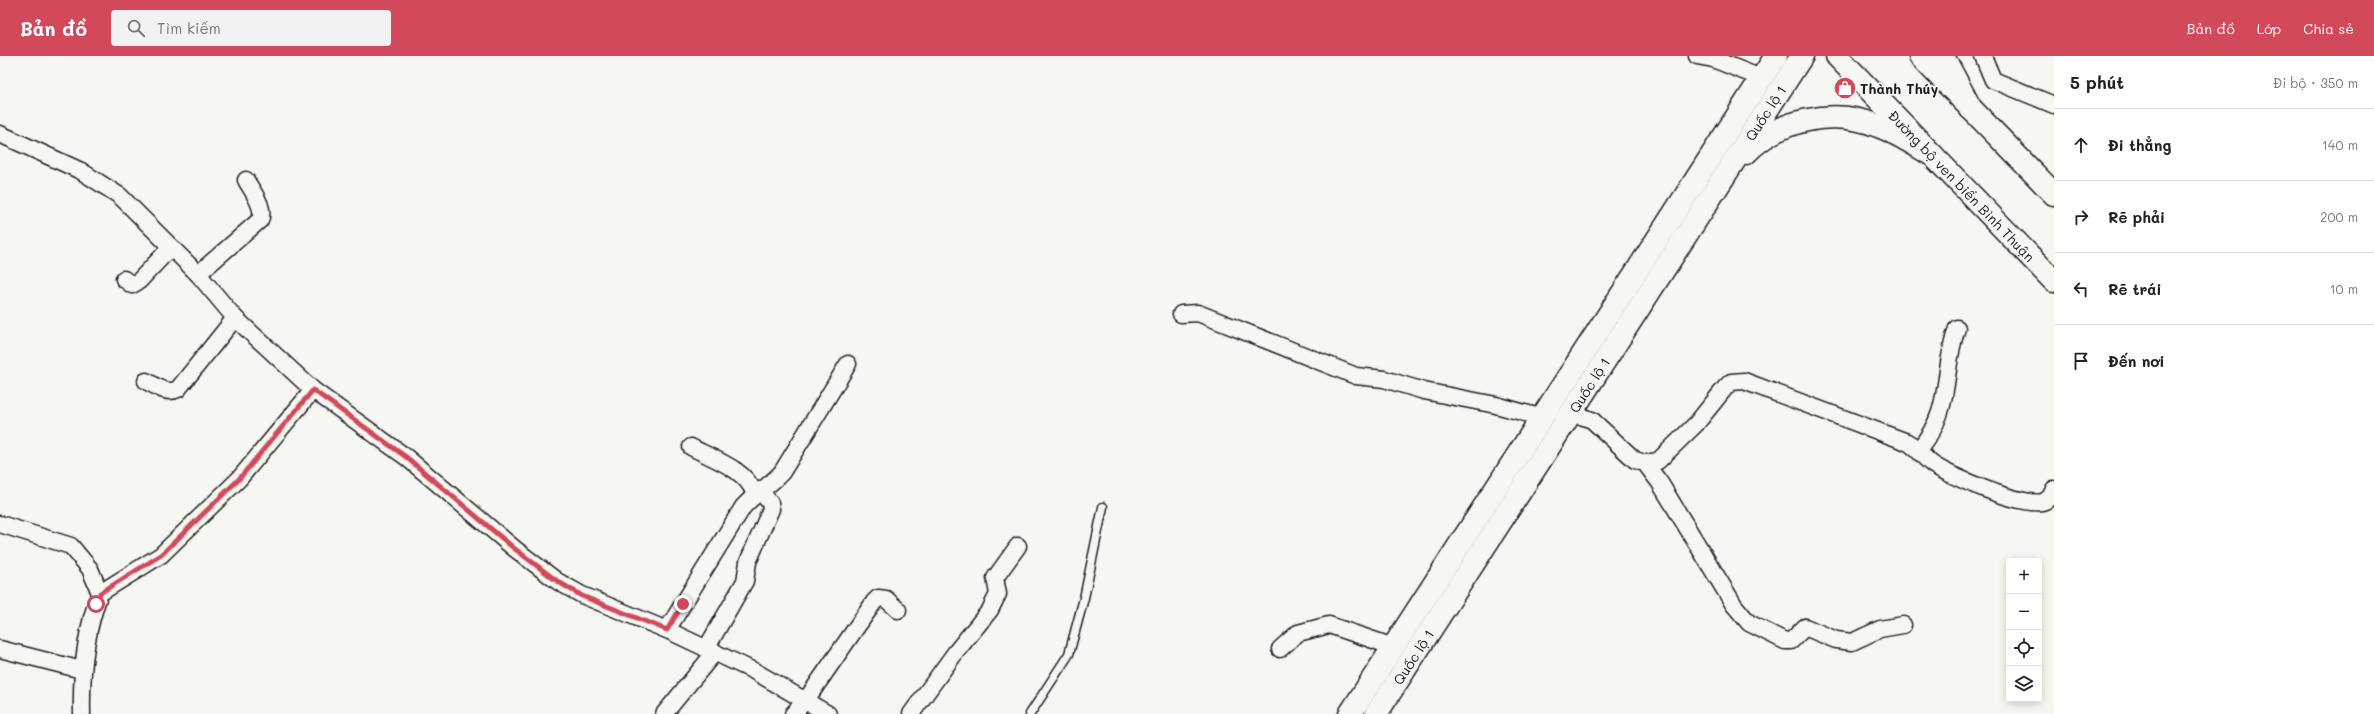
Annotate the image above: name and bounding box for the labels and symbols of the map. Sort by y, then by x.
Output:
shop icon: Thành Thúy [1832,75,1858,101]
place label: Thành Thúy [1860,79,1939,98]
street label: Quốc lộ 1 [1740,82,1790,144]
street label: Đường bộ ven biển Bình Thuận [1884,106,2040,266]
street label: Quốc lộ 1 [1564,354,1614,416]
route start [87,595,105,613]
route end [674,595,692,613]
street label: Quốc lộ 1 [1388,626,1438,688]

